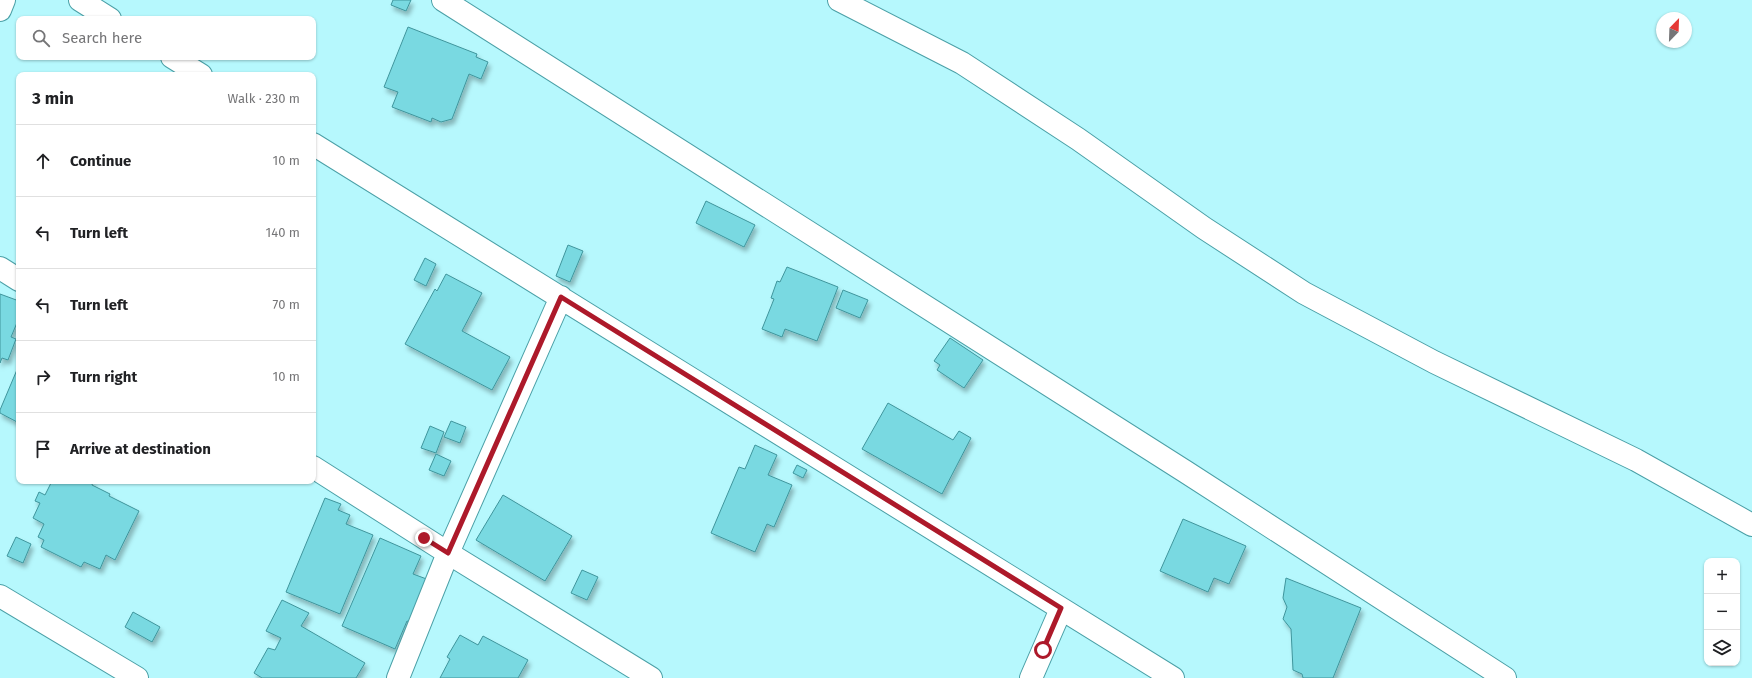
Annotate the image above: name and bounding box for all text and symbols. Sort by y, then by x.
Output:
north arrow [1656,12,1692,48]
search box [16,16,316,60]
icon: search [30,27,52,49]
text: Search here [62,29,142,47]
text: 3 min [32,88,74,109]
text: Walk · 230 m [228,91,300,106]
icon: ahead [32,150,54,172]
text: Continue [70,152,131,170]
text: 10 m [273,153,300,168]
icon: left [32,222,54,244]
text: Turn left [70,224,128,242]
text: 140 m [266,225,300,240]
icon: left [32,294,54,316]
text: Turn left [70,296,128,314]
text: 70 m [273,297,300,312]
icon: right [32,366,54,388]
text: Turn right [70,368,137,386]
text: 10 m [273,369,300,384]
icon: arrive [32,438,54,460]
text: Arrive at destination [70,440,211,458]
route end [415,529,433,547]
map controls [1704,558,1740,666]
button: + [1704,558,1740,594]
button: − [1704,594,1740,630]
button: layers [1704,630,1740,666]
route start [1034,641,1052,659]

